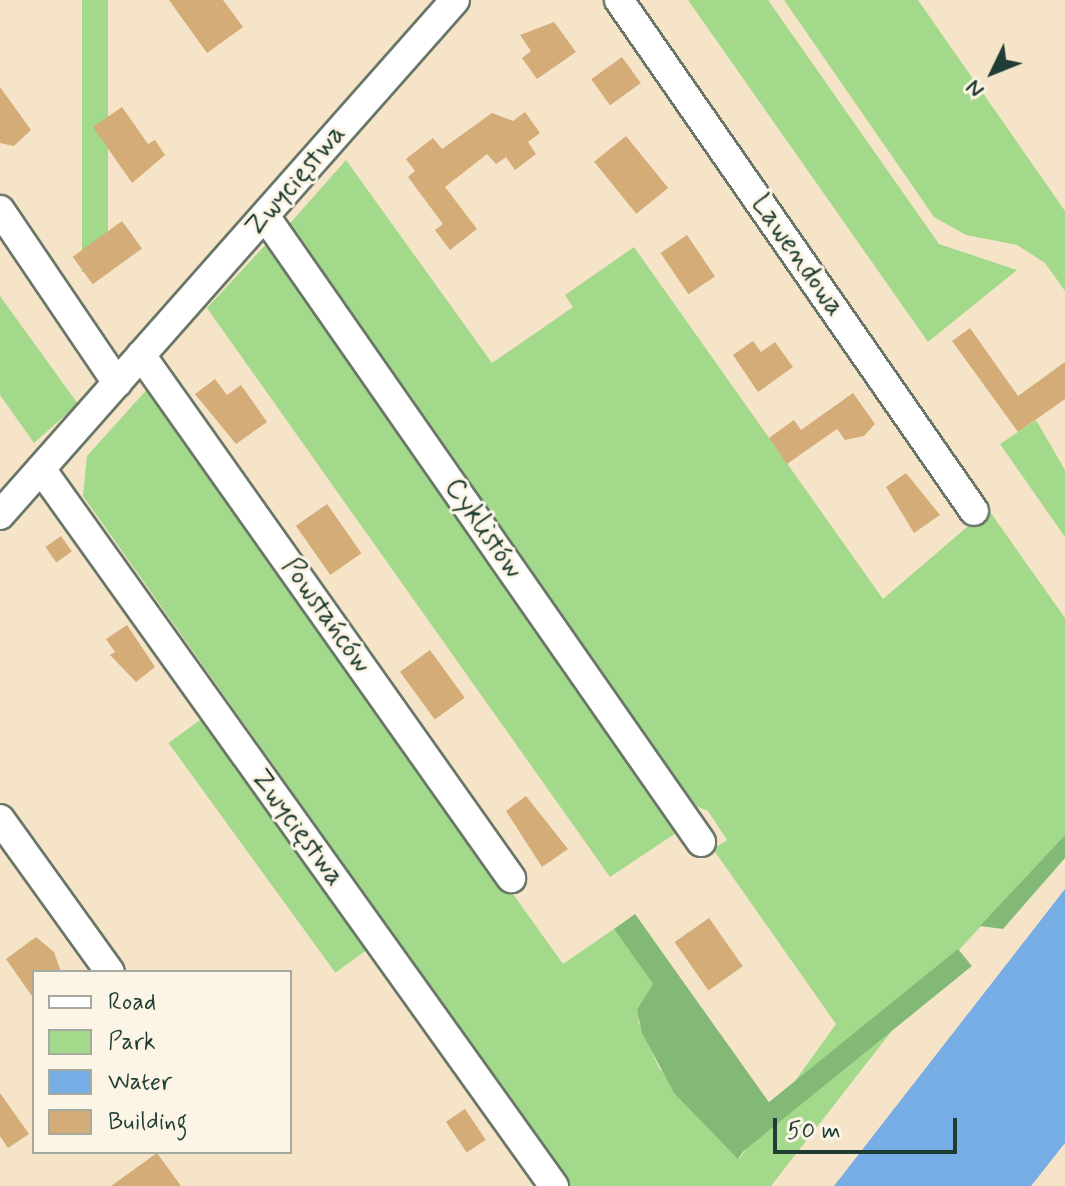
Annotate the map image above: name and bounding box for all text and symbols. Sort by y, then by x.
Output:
north arrow [953,32,1033,112]
text: N [960,73,991,103]
street label: Zwycięstwa [238,118,354,244]
street label: Lawendowa [743,189,851,323]
street label: Cyklistów [436,472,530,586]
street label: Powstańców [274,552,378,680]
street label: Zwycięstwa [243,763,351,893]
legend [32,970,292,1154]
text: Road [108,987,156,1018]
text: Park [108,1027,156,1058]
text: Water [108,1067,172,1098]
scale bar [777,1102,961,1152]
text: Building [108,1107,188,1138]
text: 50 m [787,1116,841,1147]

